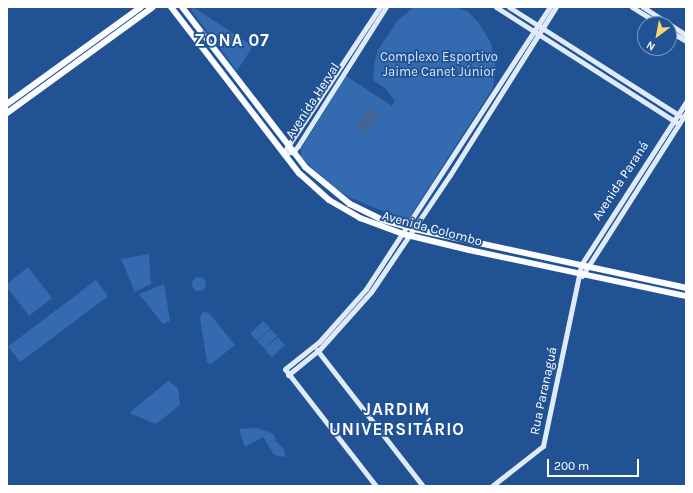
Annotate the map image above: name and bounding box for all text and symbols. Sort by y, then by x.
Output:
north arrow [637,16,677,56]
district label: ZONA 07 [194,31,270,51]
text: N [644,38,658,53]
park label: Complexo Esportivo Jaime Canet Júnior [380,50,498,81]
street label: Avenida Herval [283,60,343,142]
street label: Avenida Paraná [590,138,652,224]
street label: Avenida Colombo [380,208,484,250]
street label: Rua Paranaguá [527,346,561,436]
district label: JARDIM UNIVERSITÁRIO [329,400,465,440]
scale bar [549,451,641,477]
text: 200 m [554,459,589,473]

